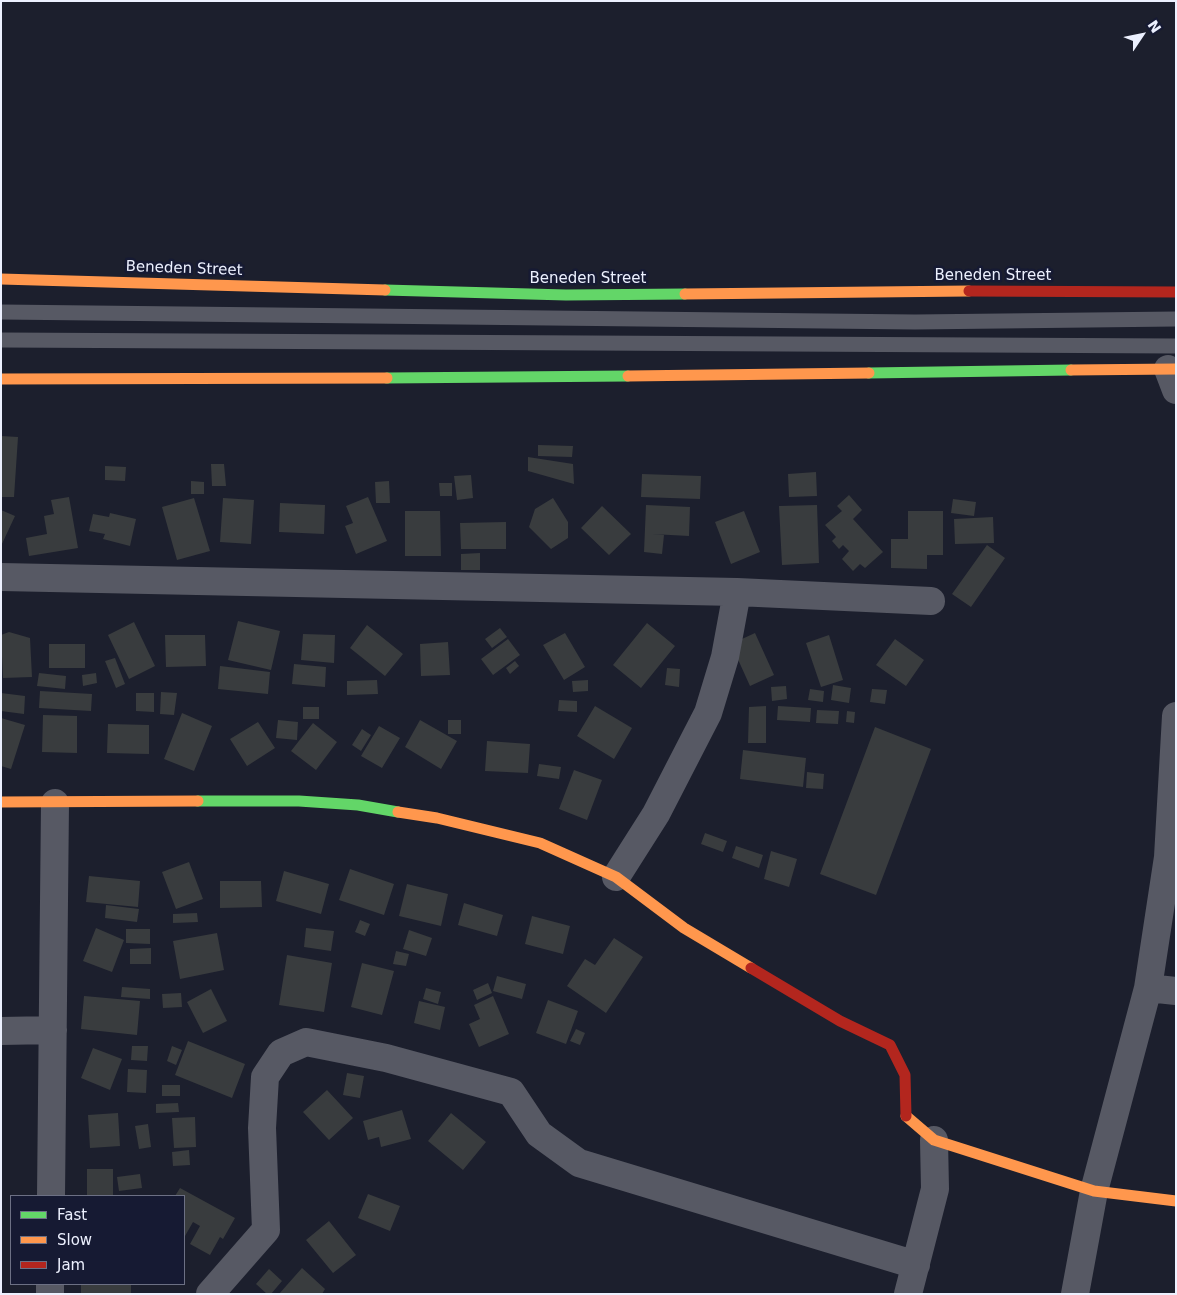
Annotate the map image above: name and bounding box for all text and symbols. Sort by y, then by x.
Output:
north arrow [1117,10,1167,60]
text: N [1145,17,1164,36]
street label: Beneden Street [125,258,243,280]
street label: Beneden Street [935,267,1051,285]
street label: Beneden Street [530,270,646,288]
legend [10,1195,185,1285]
text: Fast [57,1206,87,1224]
text: Slow [57,1231,92,1249]
text: Jam [57,1256,85,1274]

